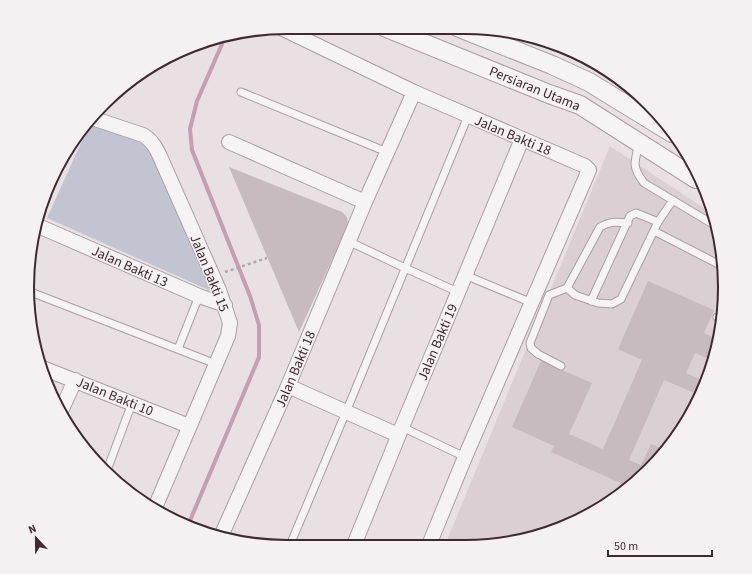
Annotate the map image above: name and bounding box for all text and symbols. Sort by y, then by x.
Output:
street label: Persiaran Utama [486,61,583,116]
street label: Jalan Bakti 18 [471,111,554,161]
street label: Jalan Bakti 15 [185,232,234,315]
street label: Jalan Bakti 13 [88,241,171,293]
street label: Jalan Bakti 19 [413,301,463,384]
street label: Jalan Bakti 18 [271,328,321,411]
street label: Jalan Bakti 10 [73,372,156,422]
north arrow [16,518,56,558]
text: N [26,521,39,538]
scale bar [608,532,712,558]
text: 50 m [614,538,638,555]

